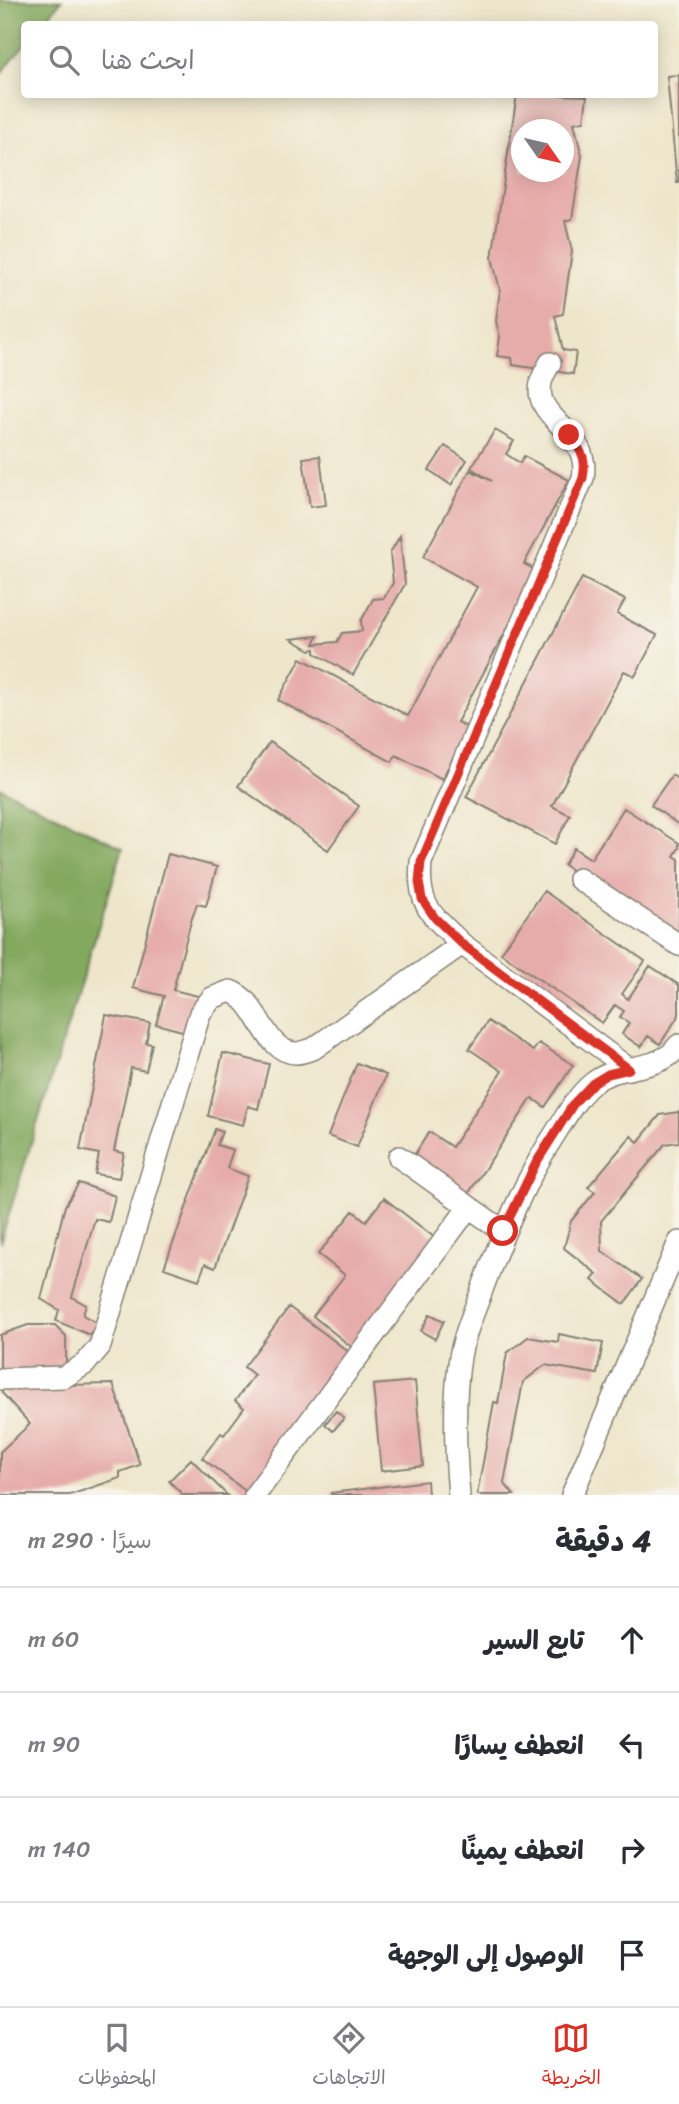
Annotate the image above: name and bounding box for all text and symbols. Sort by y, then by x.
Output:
search box [21,21,658,98]
text: ابحث هنا [101,37,195,83]
icon: search [45,41,83,79]
north arrow [511,119,574,182]
route end [553,419,584,450]
route start [487,1215,518,1246]
text: 4 دقيقة [555,1514,651,1568]
text: سيرًا · 290 m [28,1520,152,1561]
text: تابع السير [485,1617,584,1663]
text: 60 m [28,1619,79,1660]
icon: ahead [613,1621,651,1659]
text: انعطف يسارًا [454,1722,584,1768]
text: 90 m [28,1724,80,1765]
icon: left [613,1726,651,1764]
text: انعطف يمينًا [461,1827,584,1873]
text: 140 m [28,1829,90,1870]
icon: right [613,1831,651,1869]
text: الوصول إلى الوجهة [388,1932,584,1978]
icon: arrive [613,1936,651,1974]
tab: المحفوظات [78,2019,156,2094]
tab: الاتجاهات [312,2019,386,2094]
tab: الخريطة [542,2019,601,2094]

